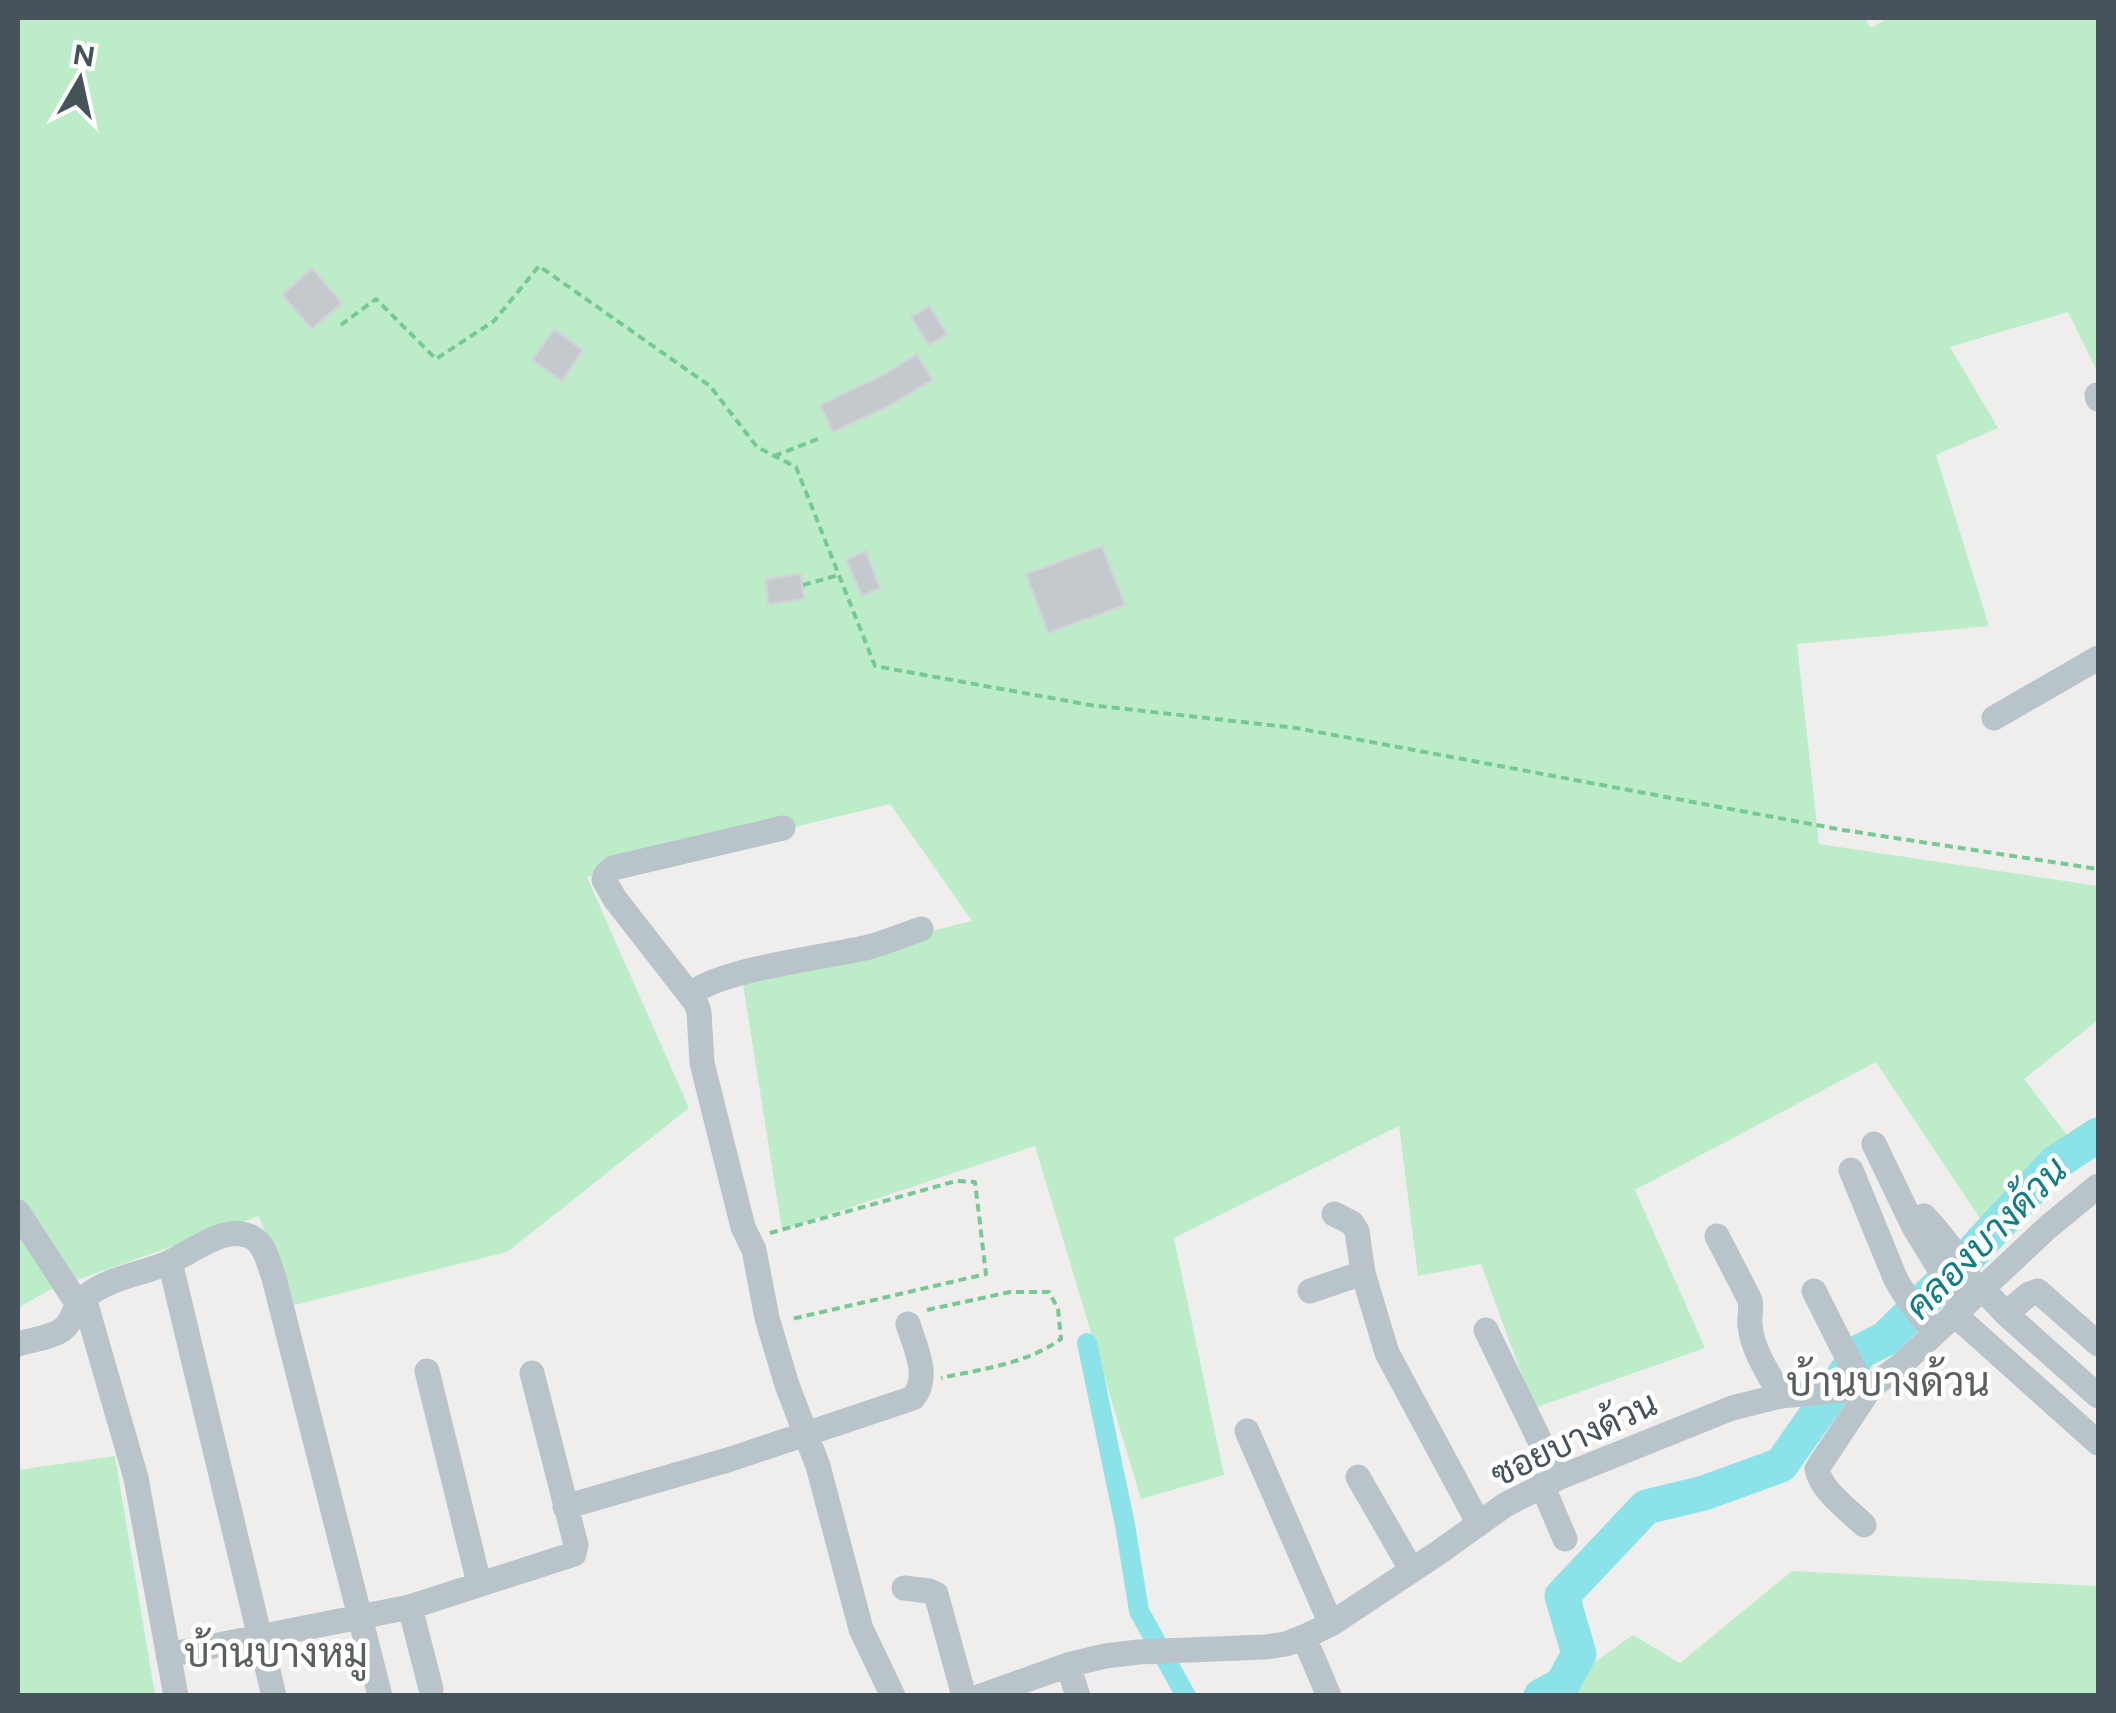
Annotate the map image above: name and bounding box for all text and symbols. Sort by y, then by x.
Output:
north arrow [30,30,130,130]
text: N [71,37,97,74]
water label: คลองบางด้วน [1895,1147,2077,1329]
district label: บ้านบางด้วน [1786,1356,1990,1406]
street label: ซอยบางด้วน [1483,1380,1664,1496]
district label: บ้านบางหมู [184,1627,368,1681]

